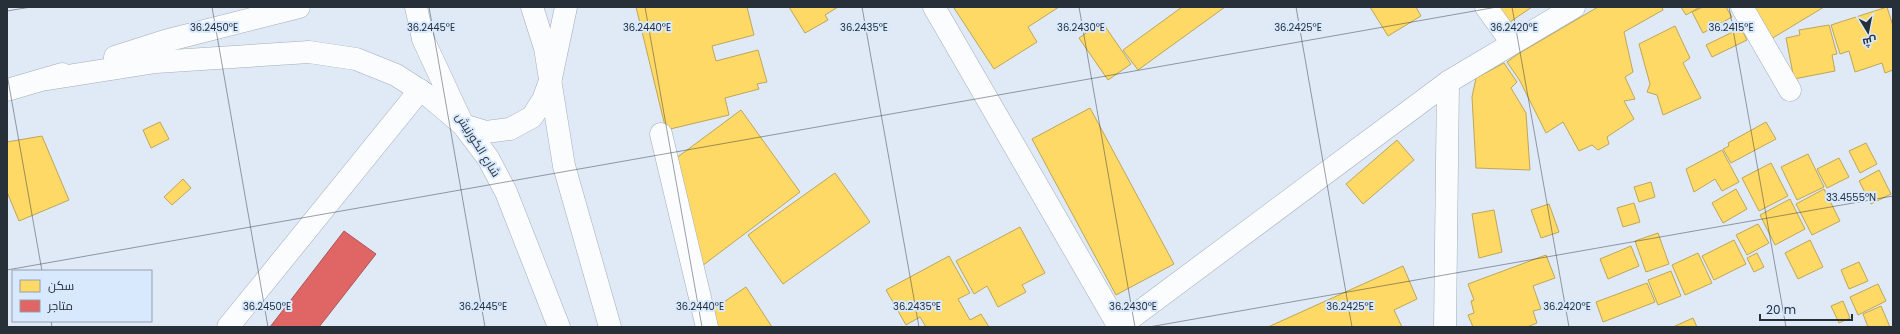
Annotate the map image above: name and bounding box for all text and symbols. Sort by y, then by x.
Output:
north arrow [1848,12,1888,52]
text: 36.2450°E [190,20,238,35]
text: 36.2445°E [407,20,455,35]
text: 36.2440°E [623,20,671,35]
text: 36.2435°E [840,20,888,35]
text: 36.2430°E [1057,20,1105,35]
text: 36.2425°E [1274,20,1322,35]
text: 36.2420°E [1490,20,1538,35]
text: 36.2415°E [1708,20,1754,35]
text: ش [1861,33,1878,51]
street label: شارع الكورنيش [452,109,505,180]
text: 33.4555°N [1826,190,1876,205]
legend [12,270,152,322]
text: سكن [48,277,74,294]
scale bar [1760,296,1852,322]
text: متاجر [47,297,73,314]
text: 36.2450°E [243,299,291,314]
text: 36.2445°E [459,299,507,314]
text: 36.2440°E [676,299,724,314]
text: 36.2435°E [893,299,941,314]
text: 36.2430°E [1109,299,1157,314]
text: 36.2425°E [1326,299,1374,314]
text: 36.2420°E [1543,299,1591,314]
text: 20 m [1766,301,1796,318]

